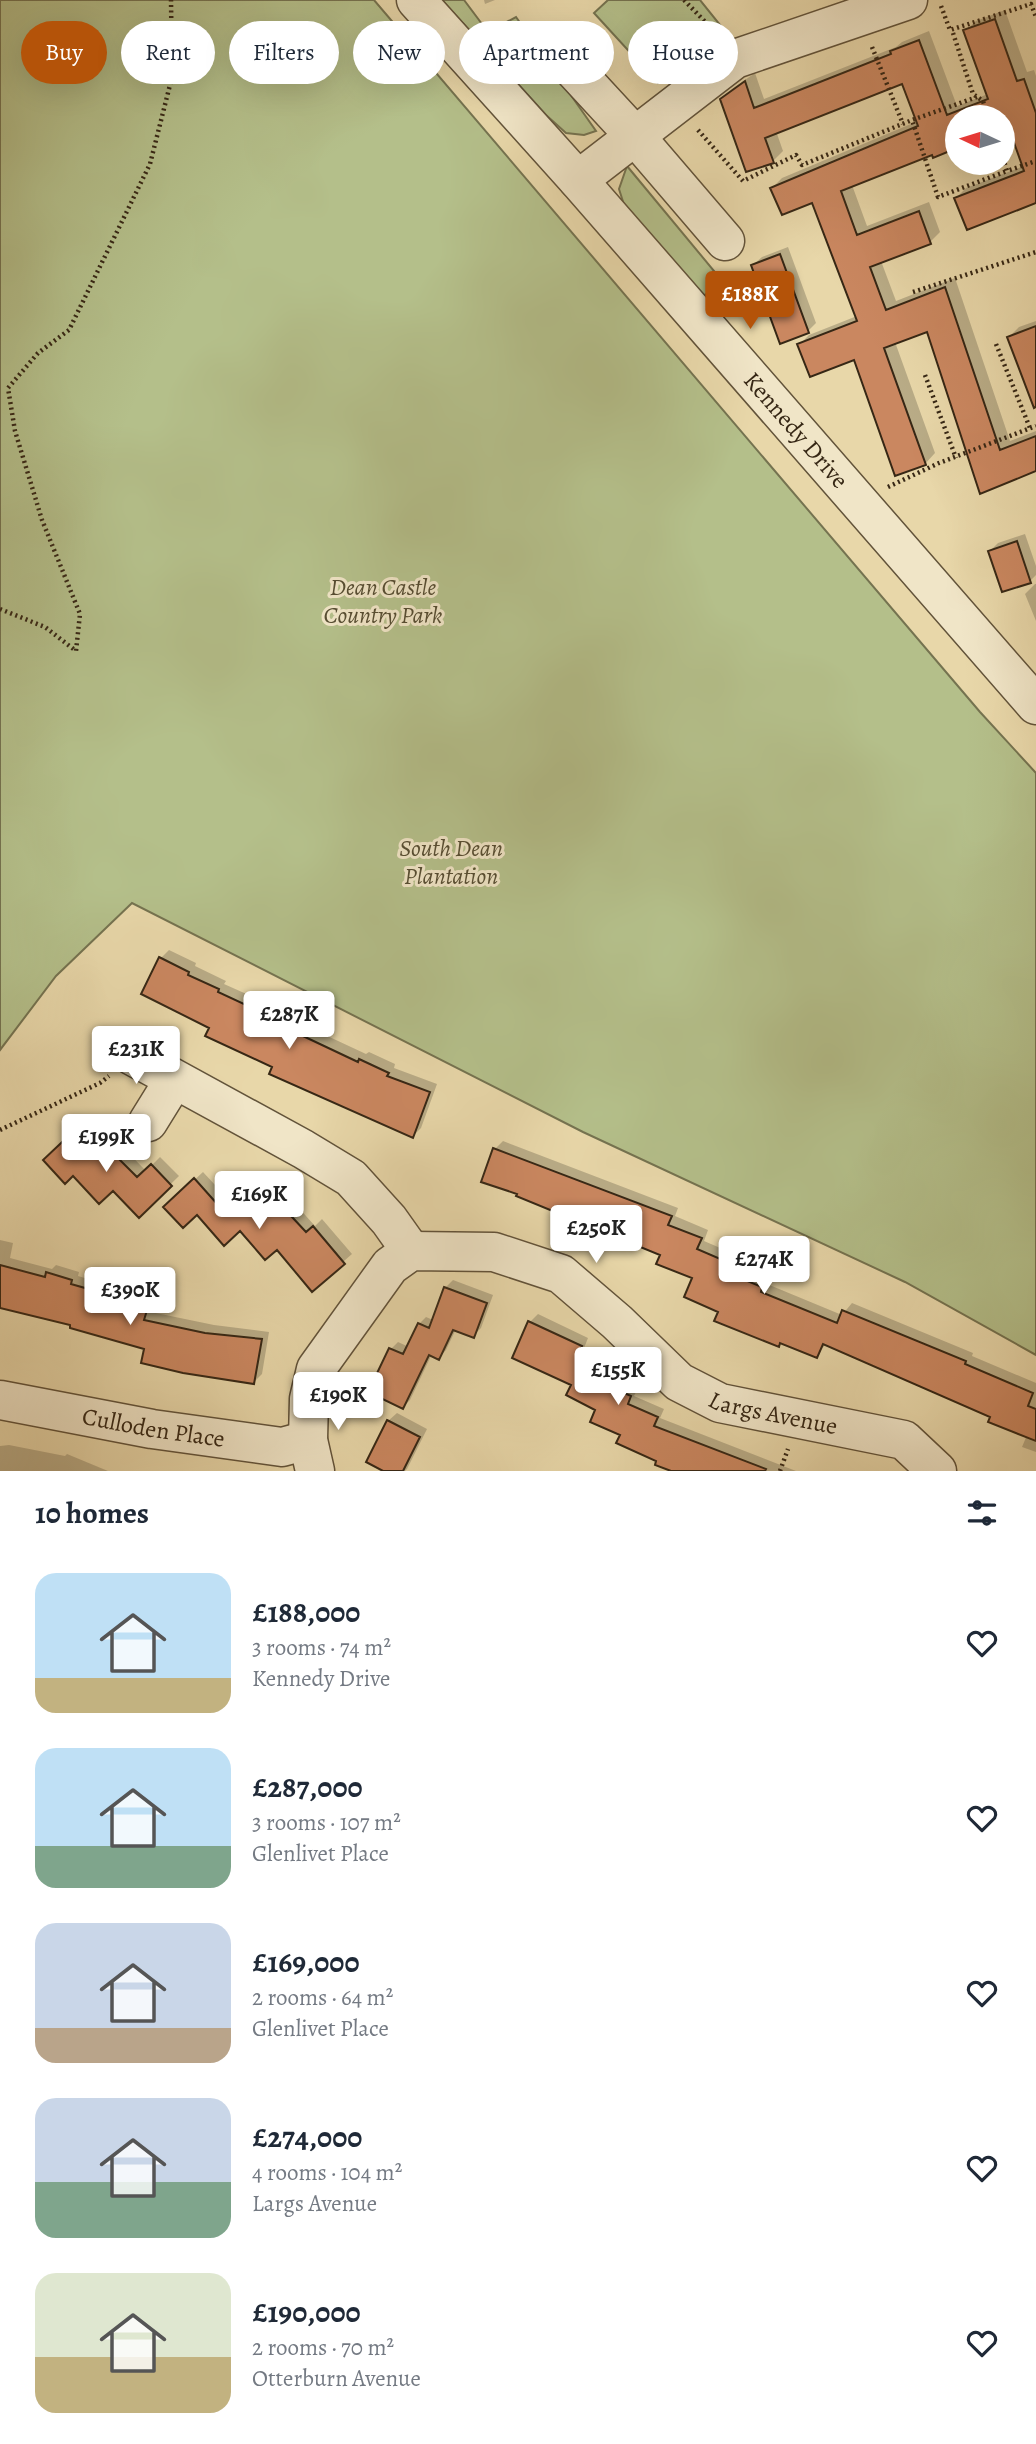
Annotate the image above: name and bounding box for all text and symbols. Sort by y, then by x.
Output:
chip: Buy [21,21,107,84]
chip: Rent [121,21,215,84]
chip: Filters [229,21,339,84]
chip: New [353,21,445,84]
chip: Apartment [459,21,614,84]
chip: House [628,21,738,84]
north arrow [945,105,1015,175]
map controls [945,105,1015,175]
pin: £188K [701,272,799,331]
text: £188K [721,278,779,309]
street label: Kennedy Drive [737,365,856,495]
park label: Dean Castle Country Park [323,571,443,631]
park label: South Dean Plantation [399,832,503,892]
pin: £287K [240,992,338,1051]
text: £287K [259,998,319,1029]
pin: £231K [87,1026,185,1086]
text: £231K [108,1033,164,1064]
pin: £199K [57,1114,155,1174]
text: £199K [78,1121,134,1152]
pin: £169K [210,1172,308,1231]
text: £169K [231,1178,287,1209]
pin: £250K [547,1206,645,1265]
text: £250K [566,1212,626,1243]
pin: £274K [715,1236,813,1296]
text: £274K [735,1243,793,1274]
pin: £390K [81,1268,179,1327]
text: £390K [100,1274,160,1305]
pin: £155K [569,1348,667,1407]
text: £155K [591,1354,645,1385]
pin: £190K [289,1372,387,1432]
text: £190K [309,1379,367,1410]
street label: Largs Avenue [703,1384,840,1442]
street label: Culloden Place [79,1400,227,1455]
text: 10 homes [35,1493,149,1533]
icon: filters [963,1494,1001,1532]
text: £188,000 [252,1592,360,1632]
icon: home [91,1601,175,1685]
icon: heart [963,1624,1001,1662]
text: 3 rooms · 74 m² [252,1632,391,1663]
text: Kennedy Drive [252,1663,390,1694]
text: £287,000 [252,1767,363,1807]
icon: home [91,1776,175,1860]
icon: heart [963,1799,1001,1837]
text: 3 rooms · 107 m² [252,1807,401,1838]
text: Glenlivet Place [252,1838,389,1869]
text: £169,000 [252,1942,360,1982]
icon: home [91,1951,175,2035]
icon: heart [963,1974,1001,2012]
text: 2 rooms · 64 m² [252,1982,393,2013]
text: Glenlivet Place [252,2013,389,2044]
text: £274,000 [252,2117,362,2157]
icon: home [91,2126,175,2210]
icon: heart [963,2149,1001,2187]
text: 4 rooms · 104 m² [252,2157,402,2188]
text: Largs Avenue [252,2188,377,2219]
text: £190,000 [252,2292,361,2332]
icon: home [91,2301,175,2385]
icon: heart [963,2324,1001,2362]
text: 2 rooms · 70 m² [252,2332,394,2363]
text: Otterburn Avenue [252,2363,421,2394]

